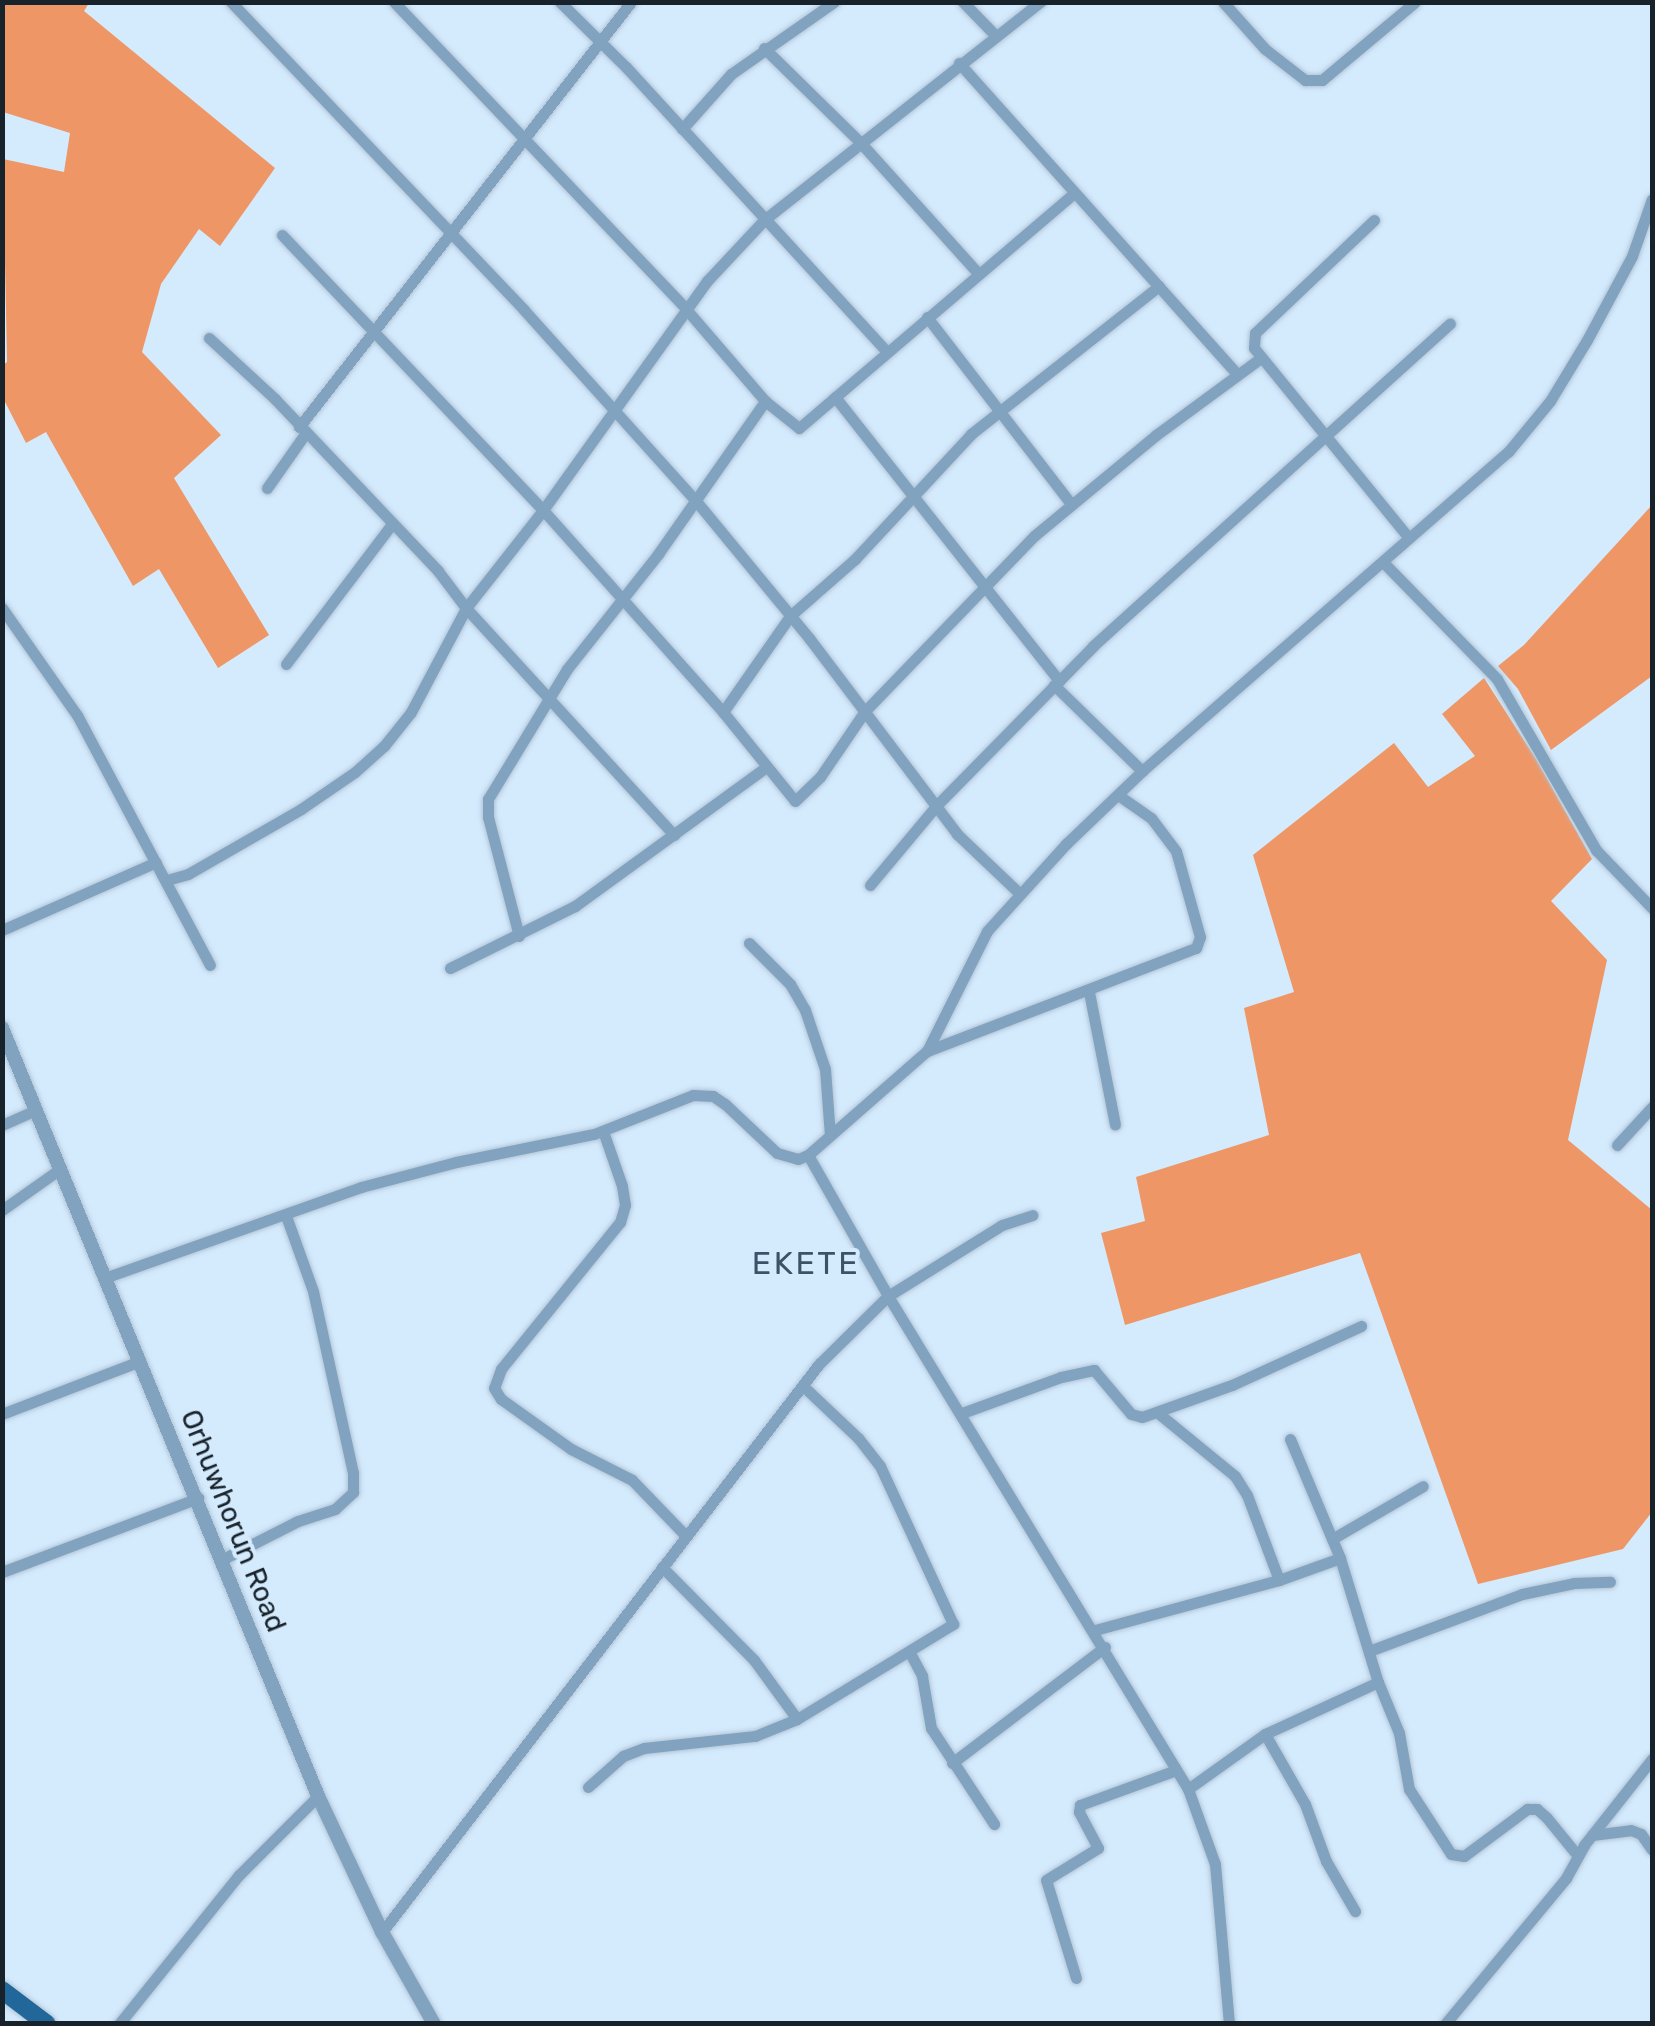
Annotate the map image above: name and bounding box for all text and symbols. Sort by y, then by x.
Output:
district label: EKETE [752,1244,860,1282]
street label: Orhuwhorun Road [173,1405,293,1637]

